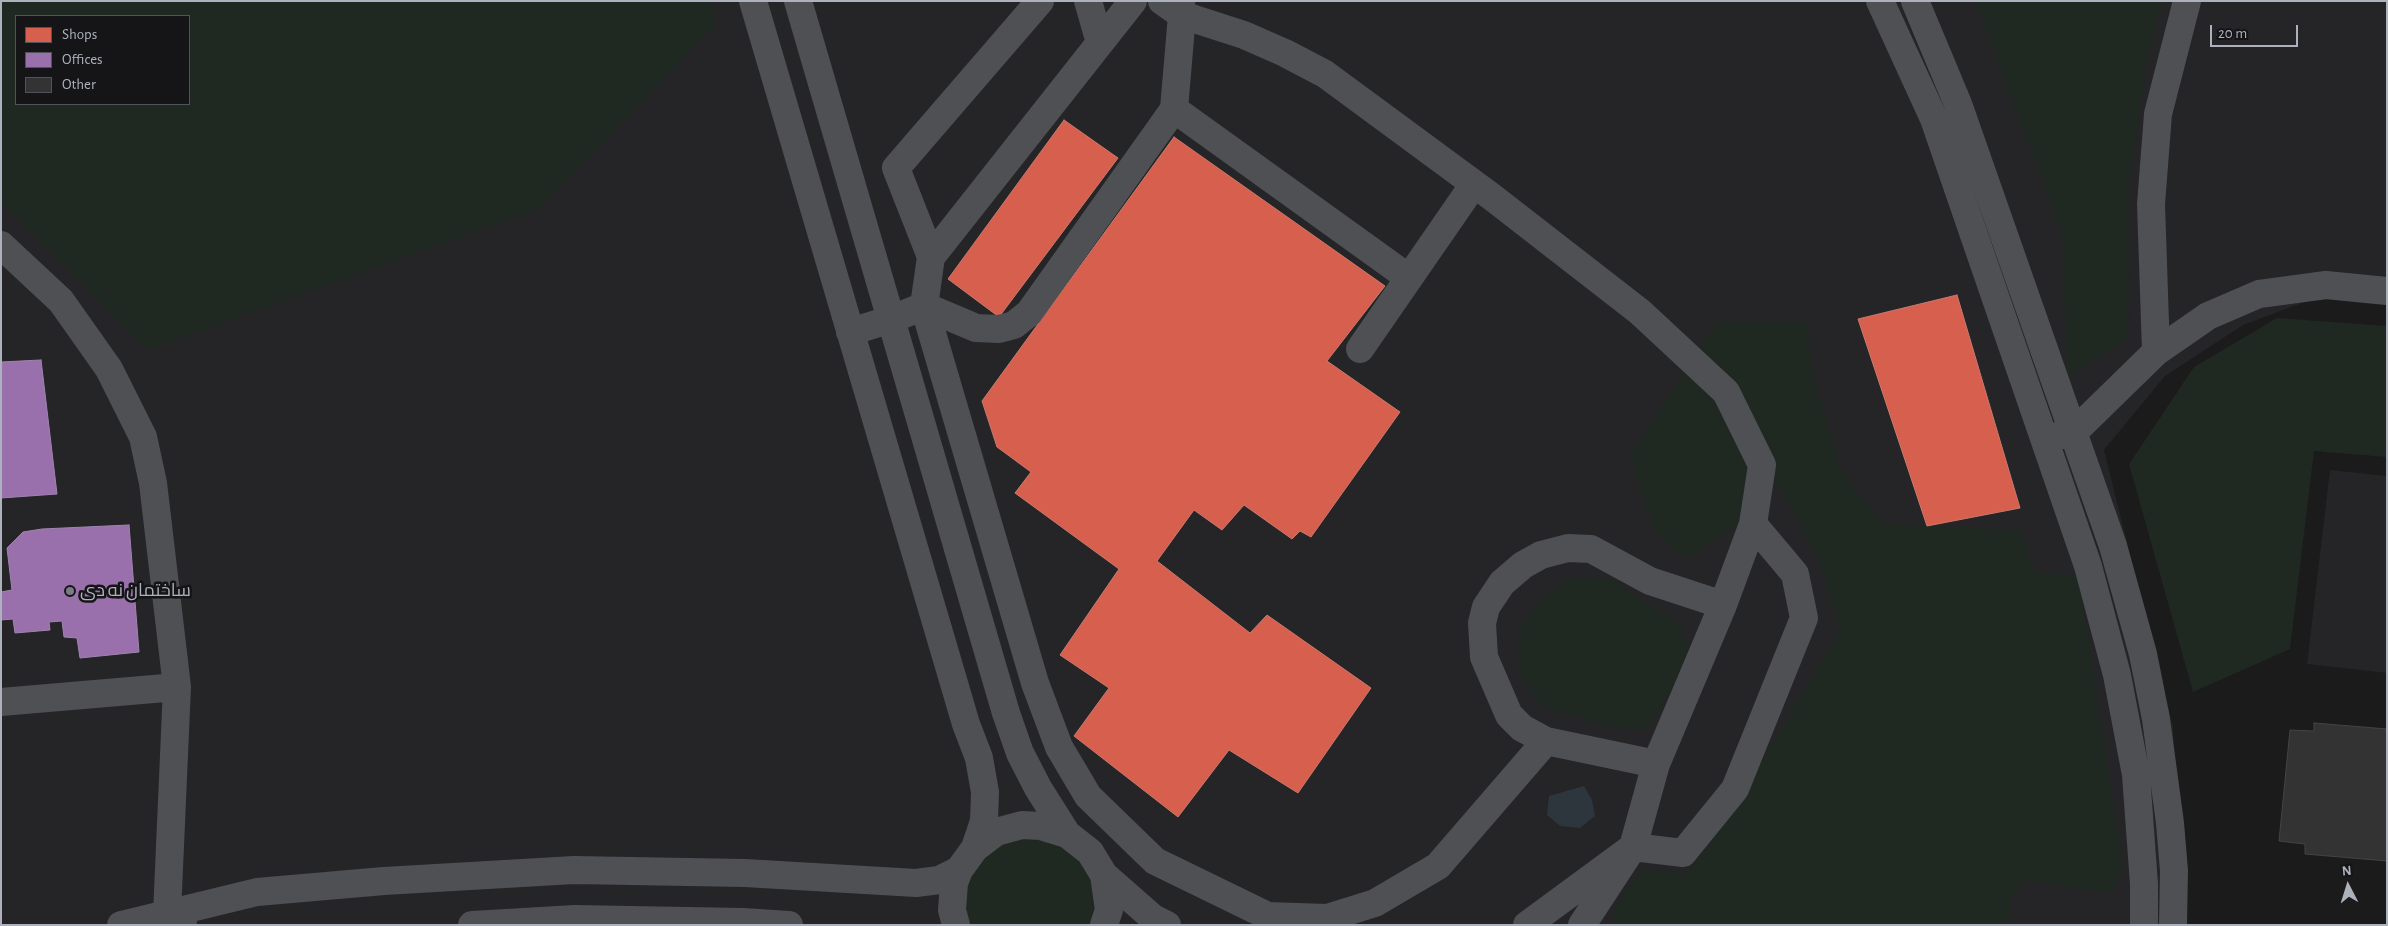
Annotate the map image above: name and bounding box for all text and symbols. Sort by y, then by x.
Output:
legend [15,15,190,105]
scale bar [2213,15,2300,47]
text: 20 m [2218,26,2247,41]
text: Shops [62,27,97,42]
text: Offices [62,52,103,67]
text: Other [62,77,96,92]
place label: ساختمان نه دی [80,580,191,602]
marker: ساختمان نه دی [64,585,76,597]
north arrow [2323,861,2373,911]
text: N [2341,864,2352,878]

